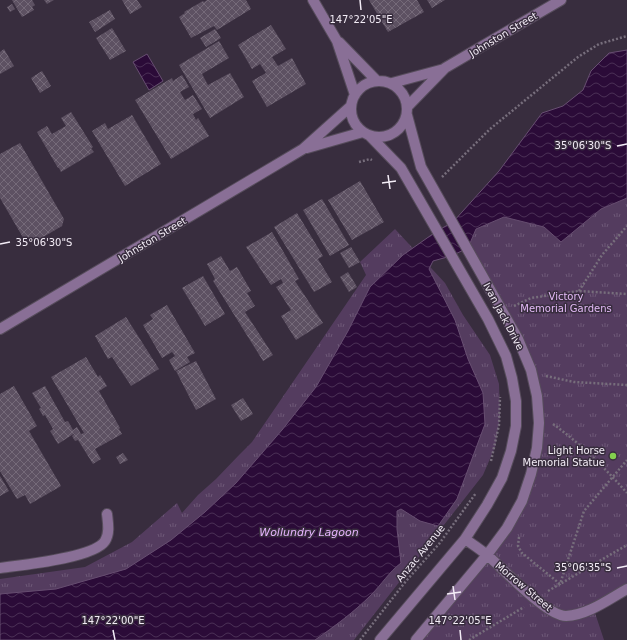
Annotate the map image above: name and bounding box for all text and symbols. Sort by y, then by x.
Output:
street label: Johnston Street [467,10,539,59]
text: 147°22'05"E [329,14,393,25]
text: 35°06'30"S [555,140,611,151]
street label: Johnston Street [116,215,188,264]
text: 35°06'30"S [16,237,72,248]
street label: Ivan Jack Drive [481,281,526,352]
park label: Victory Memorial Gardens [520,291,612,314]
place label: Light Horse Memorial Statue [523,445,605,468]
marker: Light Horse Memorial Statue [608,451,618,461]
street label: Anzac Avenue [394,523,447,584]
water label: Wollundry Lagoon [259,526,359,539]
street label: Morrow Street [493,560,554,613]
text: 35°06'35"S [555,562,611,573]
text: 147°22'00"E [81,615,145,626]
text: 147°22'05"E [428,615,492,626]

